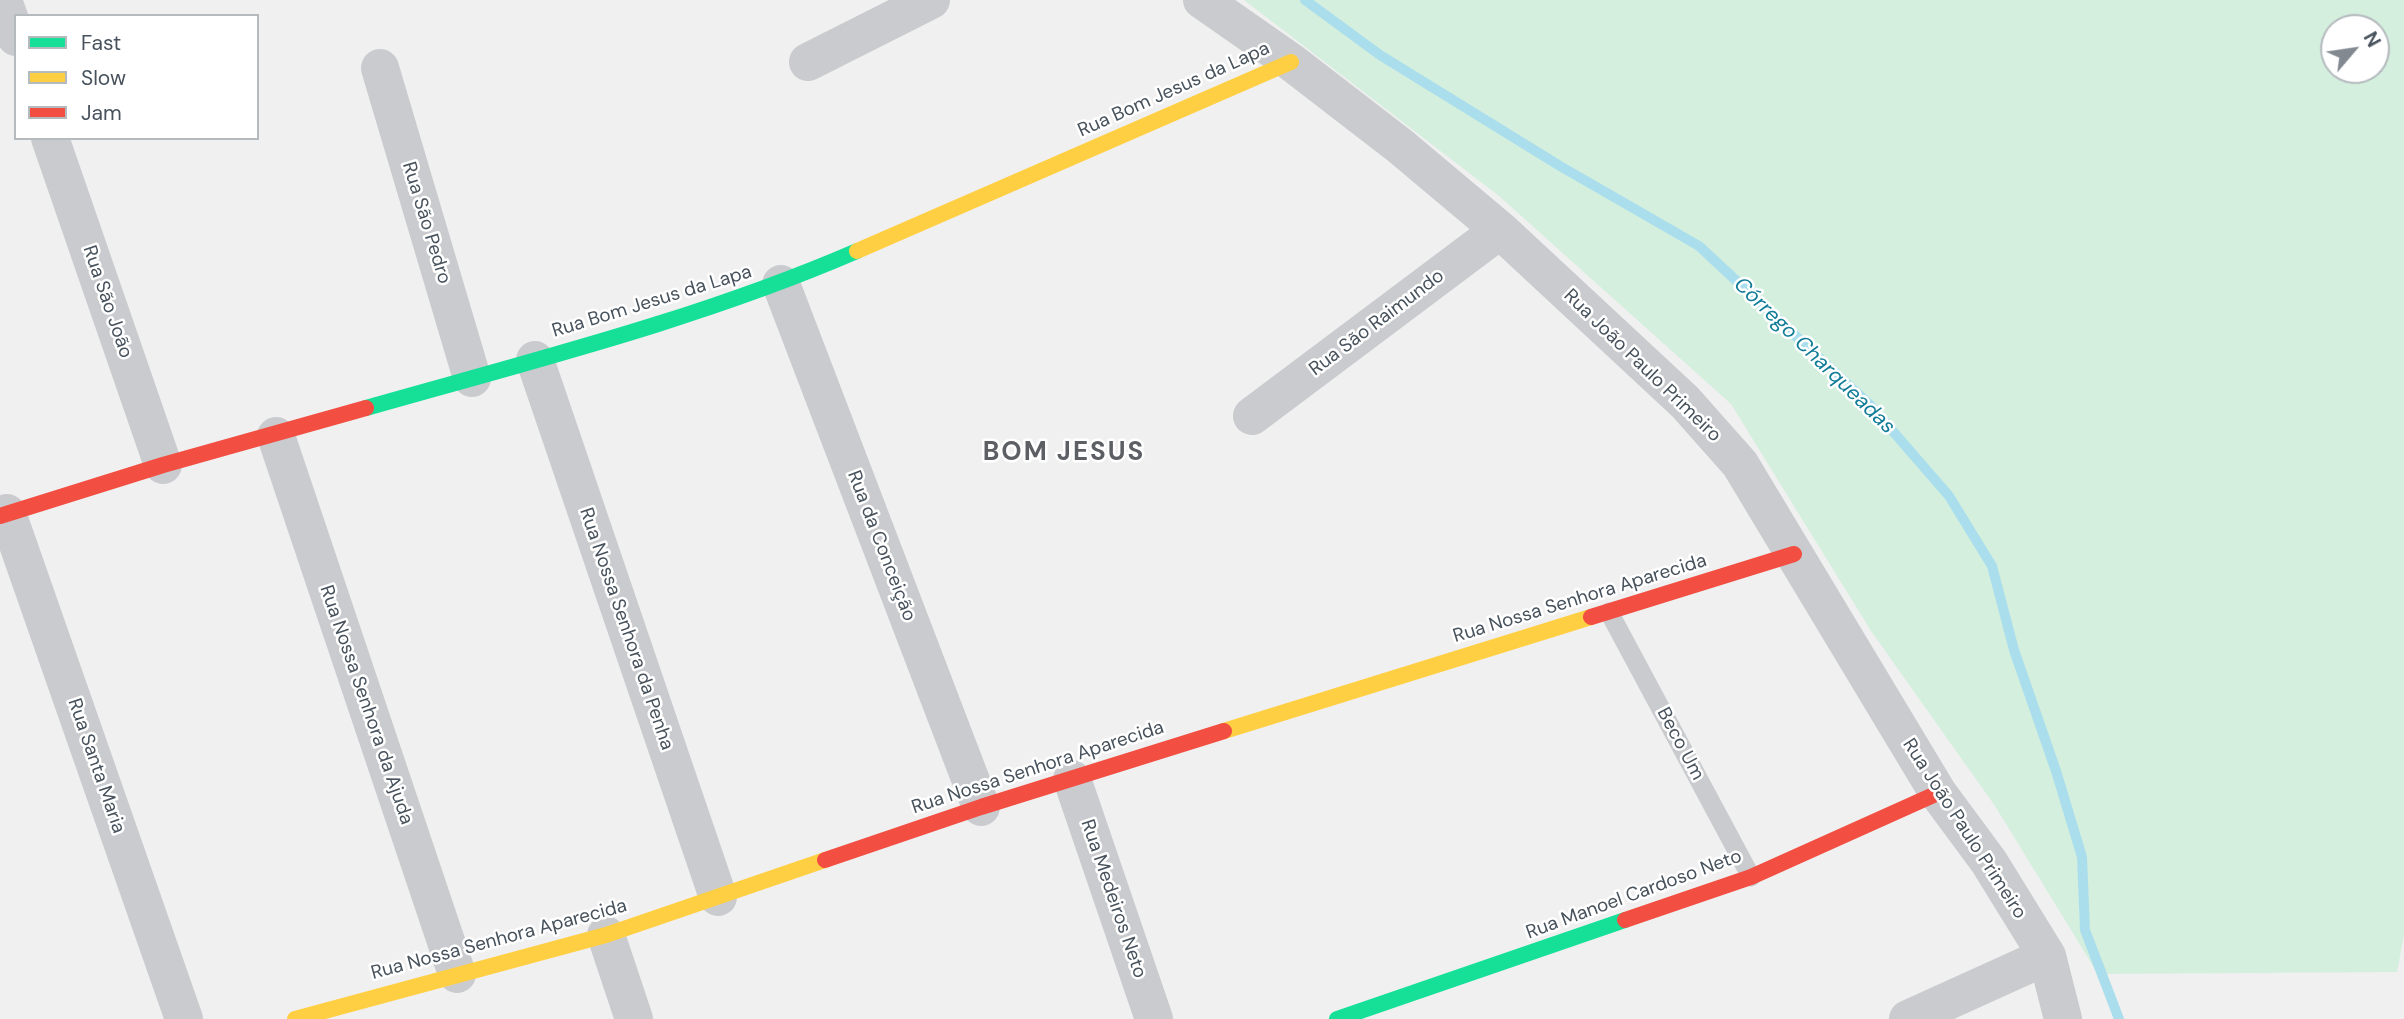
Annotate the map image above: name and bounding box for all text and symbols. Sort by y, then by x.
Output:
legend [14,14,259,140]
north arrow [2320,14,2390,84]
text: N [2358,27,2386,52]
text: Fast [81,29,121,57]
street label: Rua Bom Jesus da Lapa [1075,37,1273,143]
text: Slow [81,64,126,92]
text: Jam [81,99,122,127]
street label: Rua São Pedro [397,159,455,287]
street label: Rua São João [77,243,137,361]
street label: Rua Bom Jesus da Lapa [549,261,755,343]
street label: Rua São Raimundo [1305,265,1449,381]
water label: Córrego Charqueadas [1728,272,1900,440]
street label: Rua João Paulo Primeiro [1558,285,1726,447]
district label: BOM JESUS [984,437,1144,469]
street label: Rua da Conceição [842,468,920,624]
street label: Rua Nossa Senhora da Penha [574,505,678,753]
street label: Rua Nossa Senhora Aparecida [1451,550,1709,648]
street label: Rua Nossa Senhora da Ajuda [314,582,418,828]
street label: Rua Santa Maria [62,696,130,836]
street label: Beco Um [1651,704,1709,784]
street label: Rua Nossa Senhora Aparecida [909,716,1167,820]
street label: Rua João Paulo Primeiro [1897,735,2031,923]
street label: Rua Medeiros Neto [1075,817,1151,981]
street label: Rua Manoel Cardoso Neto [1523,845,1745,945]
street label: Rua Nossa Senhora Aparecida [369,895,629,985]

